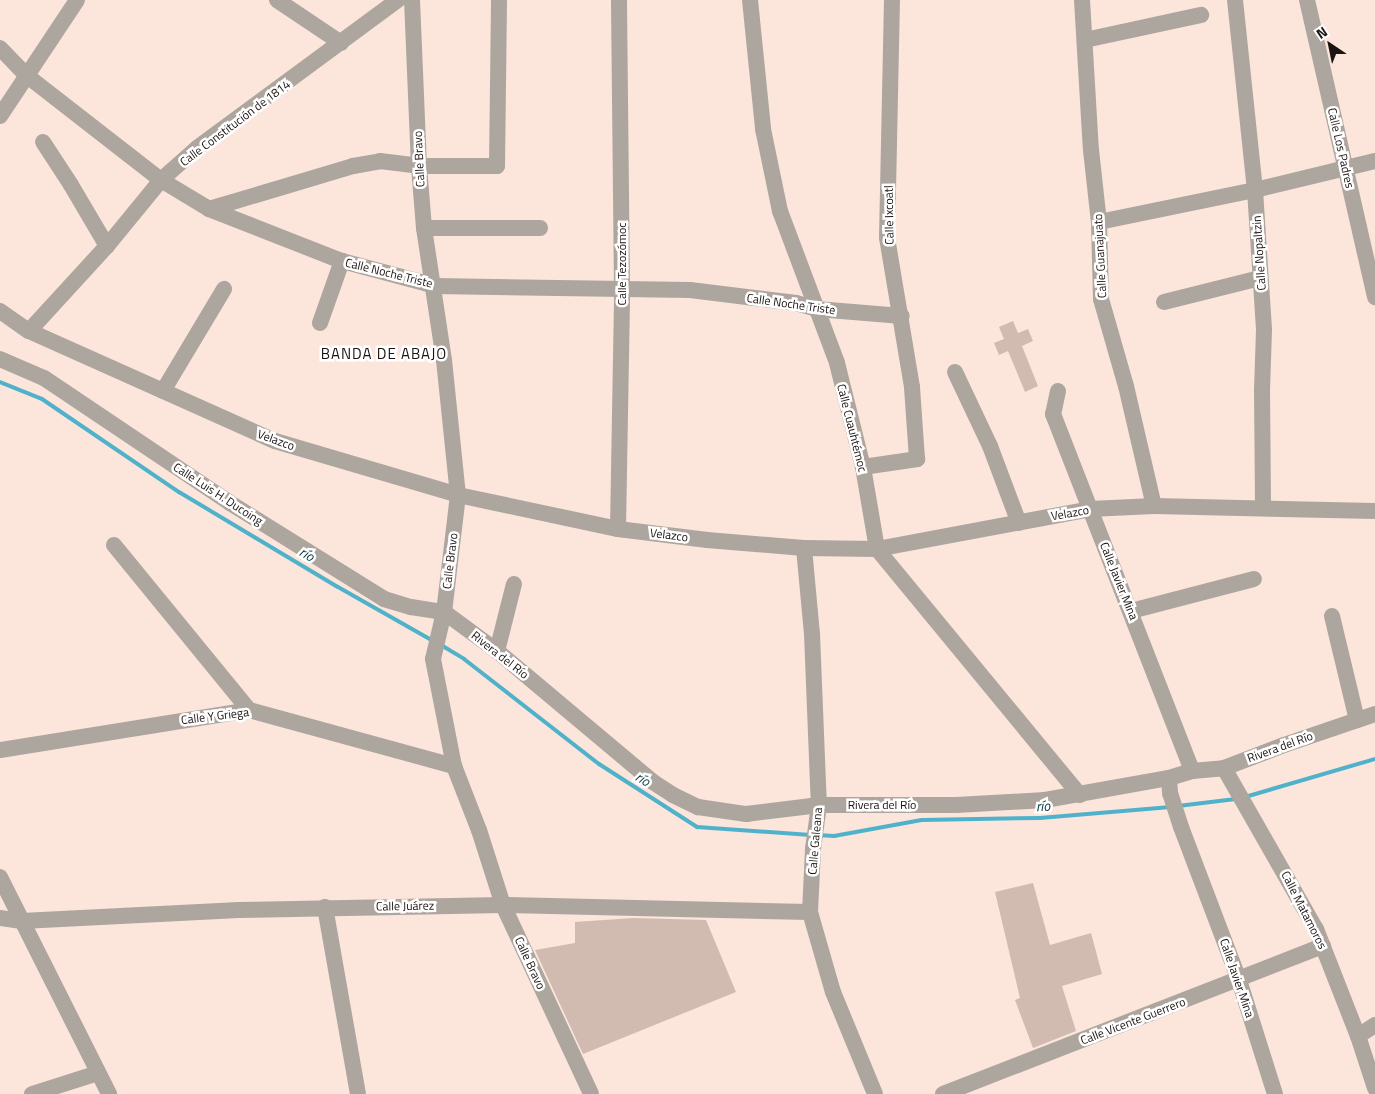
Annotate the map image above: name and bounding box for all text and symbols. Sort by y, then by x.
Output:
north arrow [1305,20,1355,70]
text: N [1311,21,1331,44]
street label: Calle Constitución de 1814 [177,77,293,169]
street label: Calle Los Padres [1325,106,1357,190]
street label: Calle Bravo [410,131,428,187]
street label: Calle Ixcoatl [881,185,897,245]
street label: Calle Guanajuato [1091,213,1109,299]
street label: Calle Nopaltzin [1249,215,1269,291]
street label: Calle Tezozómoc [615,222,629,306]
street label: Calle Noche Triste [344,255,434,291]
street label: Calle Noche Triste [746,291,836,317]
district label: BANDA DE ABAJO [319,345,449,363]
street label: Calle Cuauhtémoc [834,382,870,474]
street label: Velazco [256,427,296,453]
street label: Calle Luis H. Ducoing [171,460,265,528]
street label: Velazco [1050,503,1090,523]
street label: Velazco [649,526,689,544]
street label: Calle Bravo [439,532,461,590]
street label: Calle Javier Mina [1097,540,1141,622]
water label: río [297,543,317,565]
street label: Rivera del Río [468,628,532,682]
street label: Calle Y Griega [180,705,250,727]
street label: Rivera del Río [1245,728,1315,766]
water label: río [633,768,653,790]
water label: río [1035,797,1051,815]
street label: Rivera del Río [848,798,916,812]
street label: Calle Galeana [805,807,825,875]
street label: Calle Matamoros [1278,869,1330,951]
street label: Calle Juárez [376,898,434,914]
street label: Calle Bravo [512,934,548,992]
street label: Calle Javier Mina [1217,937,1257,1019]
street label: Calle Vicente Guerrero [1078,994,1188,1048]

